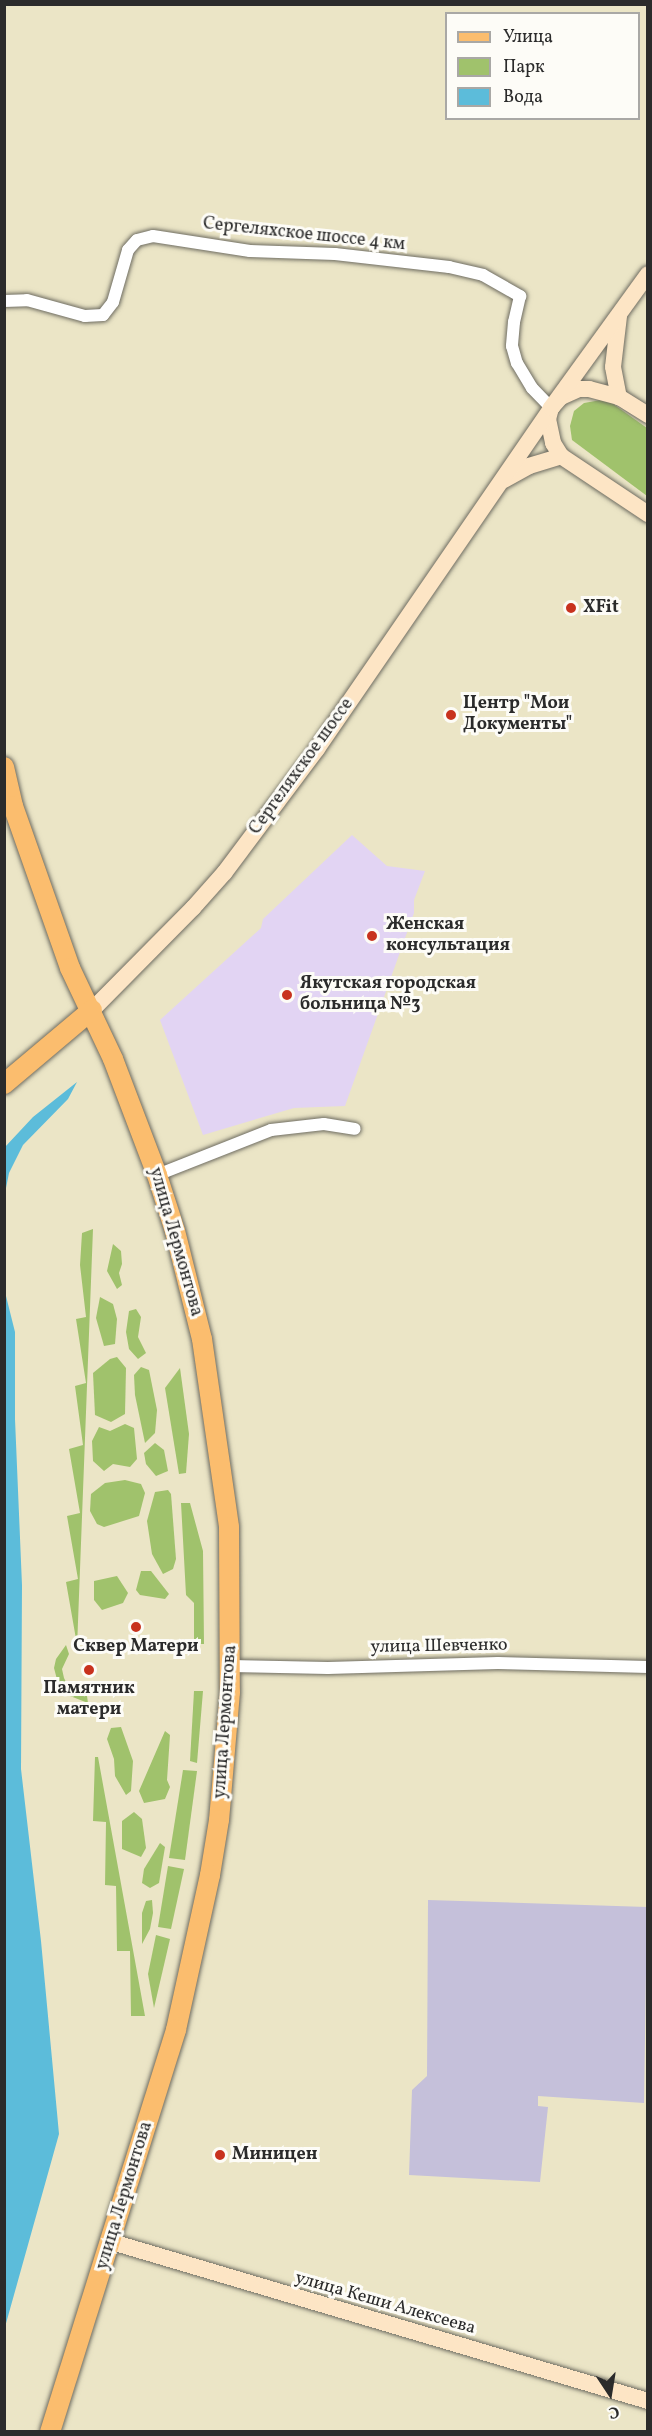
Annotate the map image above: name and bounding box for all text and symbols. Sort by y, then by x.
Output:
legend [445,12,640,120]
text: Улица [503,25,553,50]
text: Парк [503,55,545,80]
text: Вода [503,85,543,110]
street label: Сергеляхское шоссе 4 км [202,214,406,256]
place label: XFit [583,597,619,619]
marker: XFit [564,601,578,615]
place label: Центр "Мои Документы" [463,694,572,736]
street label: Сергеляхское шоссе [245,695,359,839]
marker: Центр "Мои Документы" [444,708,458,722]
place label: Женская консультация [386,915,510,958]
marker: Женская консультация [363,927,381,945]
place label: Якутская городская больница №3 [300,974,476,1016]
marker: Якутская городская больница №3 [278,986,296,1004]
street label: улица Лермонтова [143,1165,207,1319]
marker: Сквер Матери [129,1620,143,1634]
street label: улица Шевченко [370,1635,508,1659]
place label: Сквер Матери [73,1636,199,1658]
street label: улица Лермонтова [210,1644,242,1800]
marker: Памятник матери [82,1663,96,1677]
place label: Памятник матери [43,1679,135,1722]
street label: улица Лермонтова [92,2119,158,2273]
place label: Миницен [232,2144,317,2166]
marker: Миницен [213,2148,227,2162]
street label: улица Кеши Алексеева [292,2268,478,2340]
north arrow [580,2364,640,2424]
text: С [606,2400,621,2423]

